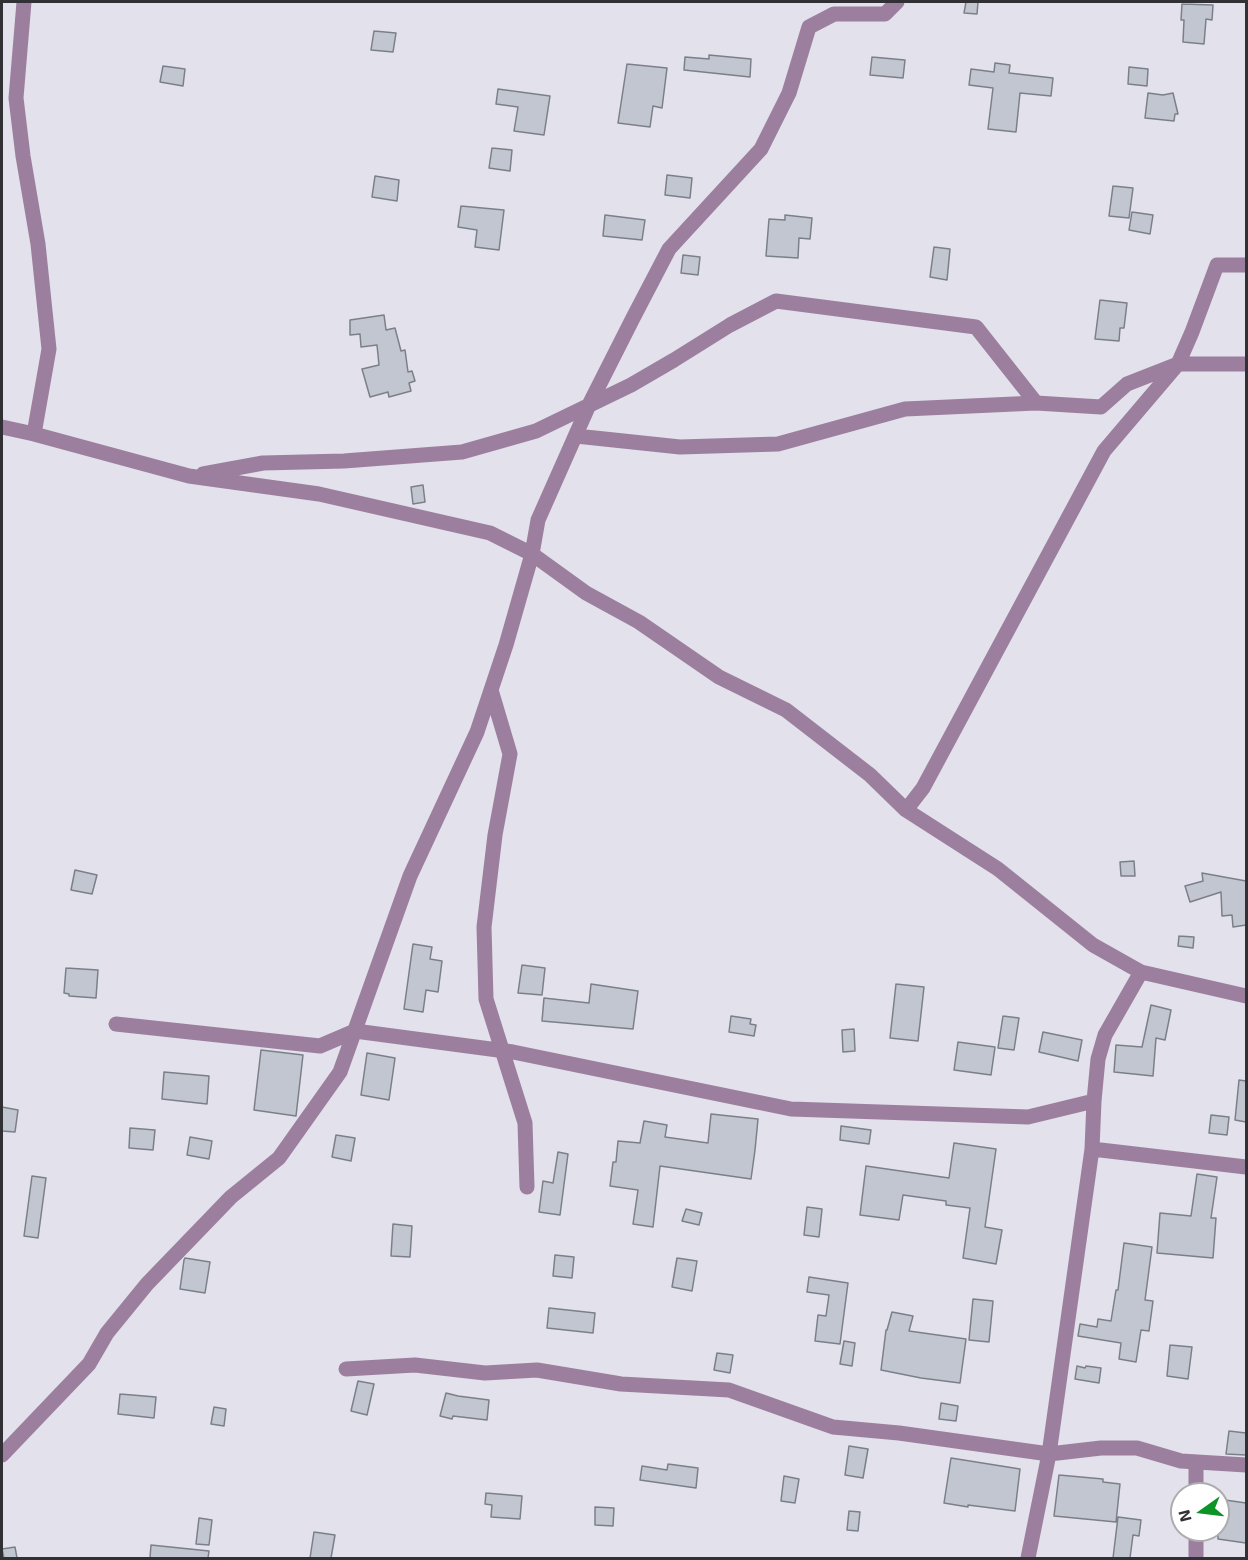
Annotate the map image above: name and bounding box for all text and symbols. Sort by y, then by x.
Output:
north arrow [1170,1482,1230,1542]
text: N [1173,1508,1195,1524]

